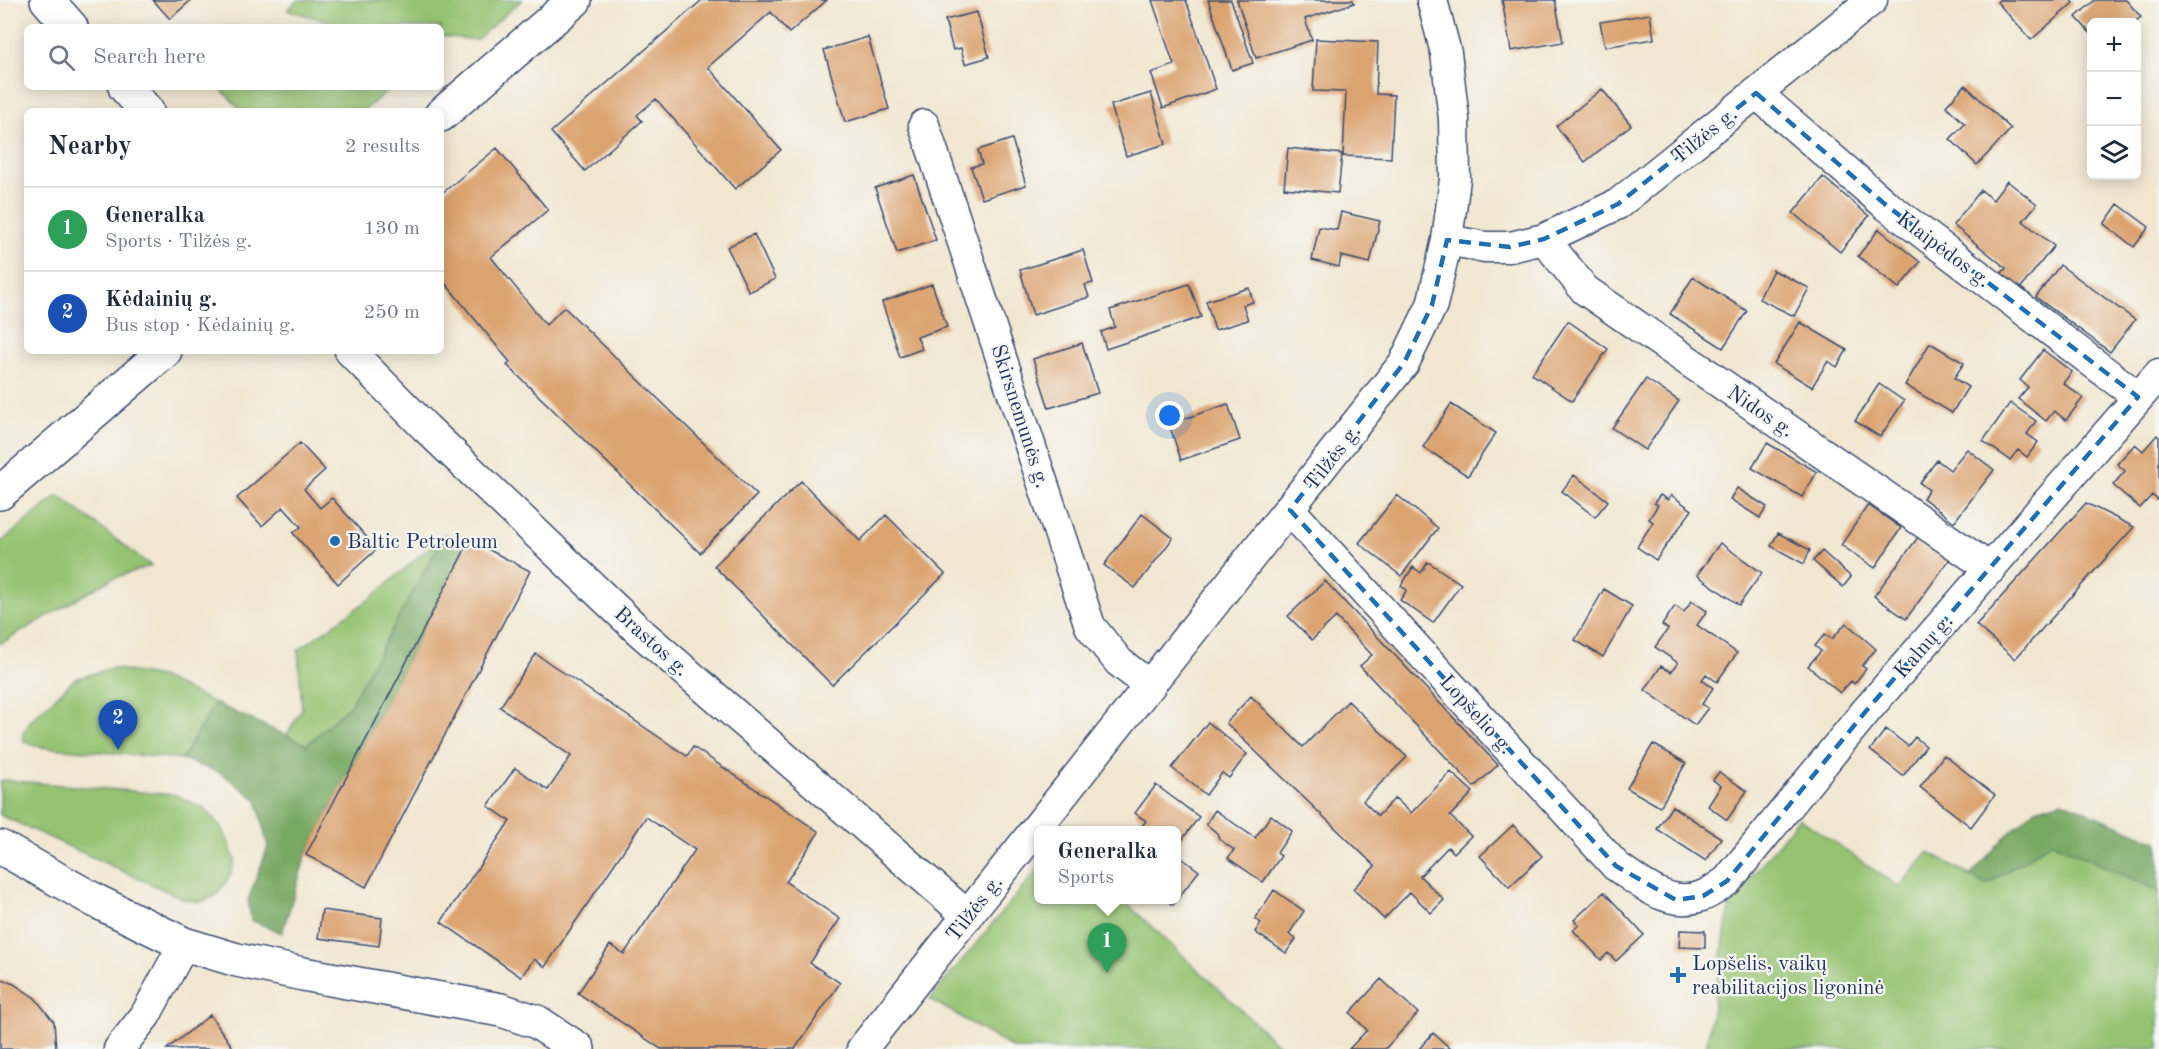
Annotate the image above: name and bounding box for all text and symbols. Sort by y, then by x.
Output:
map controls [2087,18,2141,180]
button: + [2087,18,2141,72]
search box [24,24,444,90]
icon: search [45,41,78,74]
text: Search here [93,46,206,68]
button: − [2087,72,2141,126]
street label: Tilžės g. [1668,104,1742,169]
button: layers [2087,126,2141,180]
text: Nearby [48,134,132,160]
text: 2 results [345,137,420,157]
text: Generalka [105,205,205,227]
street label: Klaipėdos g. [1892,208,1994,292]
text: 1 [62,219,73,239]
text: 130 m [364,219,420,239]
text: Sports · Tilžės g. [105,232,252,252]
text: Kėdainių g. [105,289,217,311]
text: 2 [62,303,73,323]
text: 250 m [364,303,420,323]
text: Bus stop · Kėdainių g. [105,316,295,336]
street label: Skirsnemunės g. [986,342,1053,491]
street label: Nidos g. [1723,382,1797,442]
your location [1155,401,1184,430]
street label: Tilžės g. [1301,421,1365,495]
place label: Baltic Petroleum [347,532,498,553]
marker: Baltic Petroleum [328,534,342,548]
street label: Brastos g. [610,603,692,681]
street label: Kalnų g. [1891,611,1958,683]
street label: Lopšelio g. [1435,671,1517,759]
pin: 2 [98,700,138,750]
popup [1034,826,1181,904]
text: Generalka [1058,841,1157,863]
text: Sports [1058,868,1114,888]
street label: Tilžės g. [943,872,1007,946]
pin: 1 [1088,924,1126,973]
place label: Lopšelis, vaikų reabilitacijos ligoninė [1692,954,1884,999]
marker: Lopšelis, vaikų reabilitacijos ligoninė [1669,966,1687,984]

